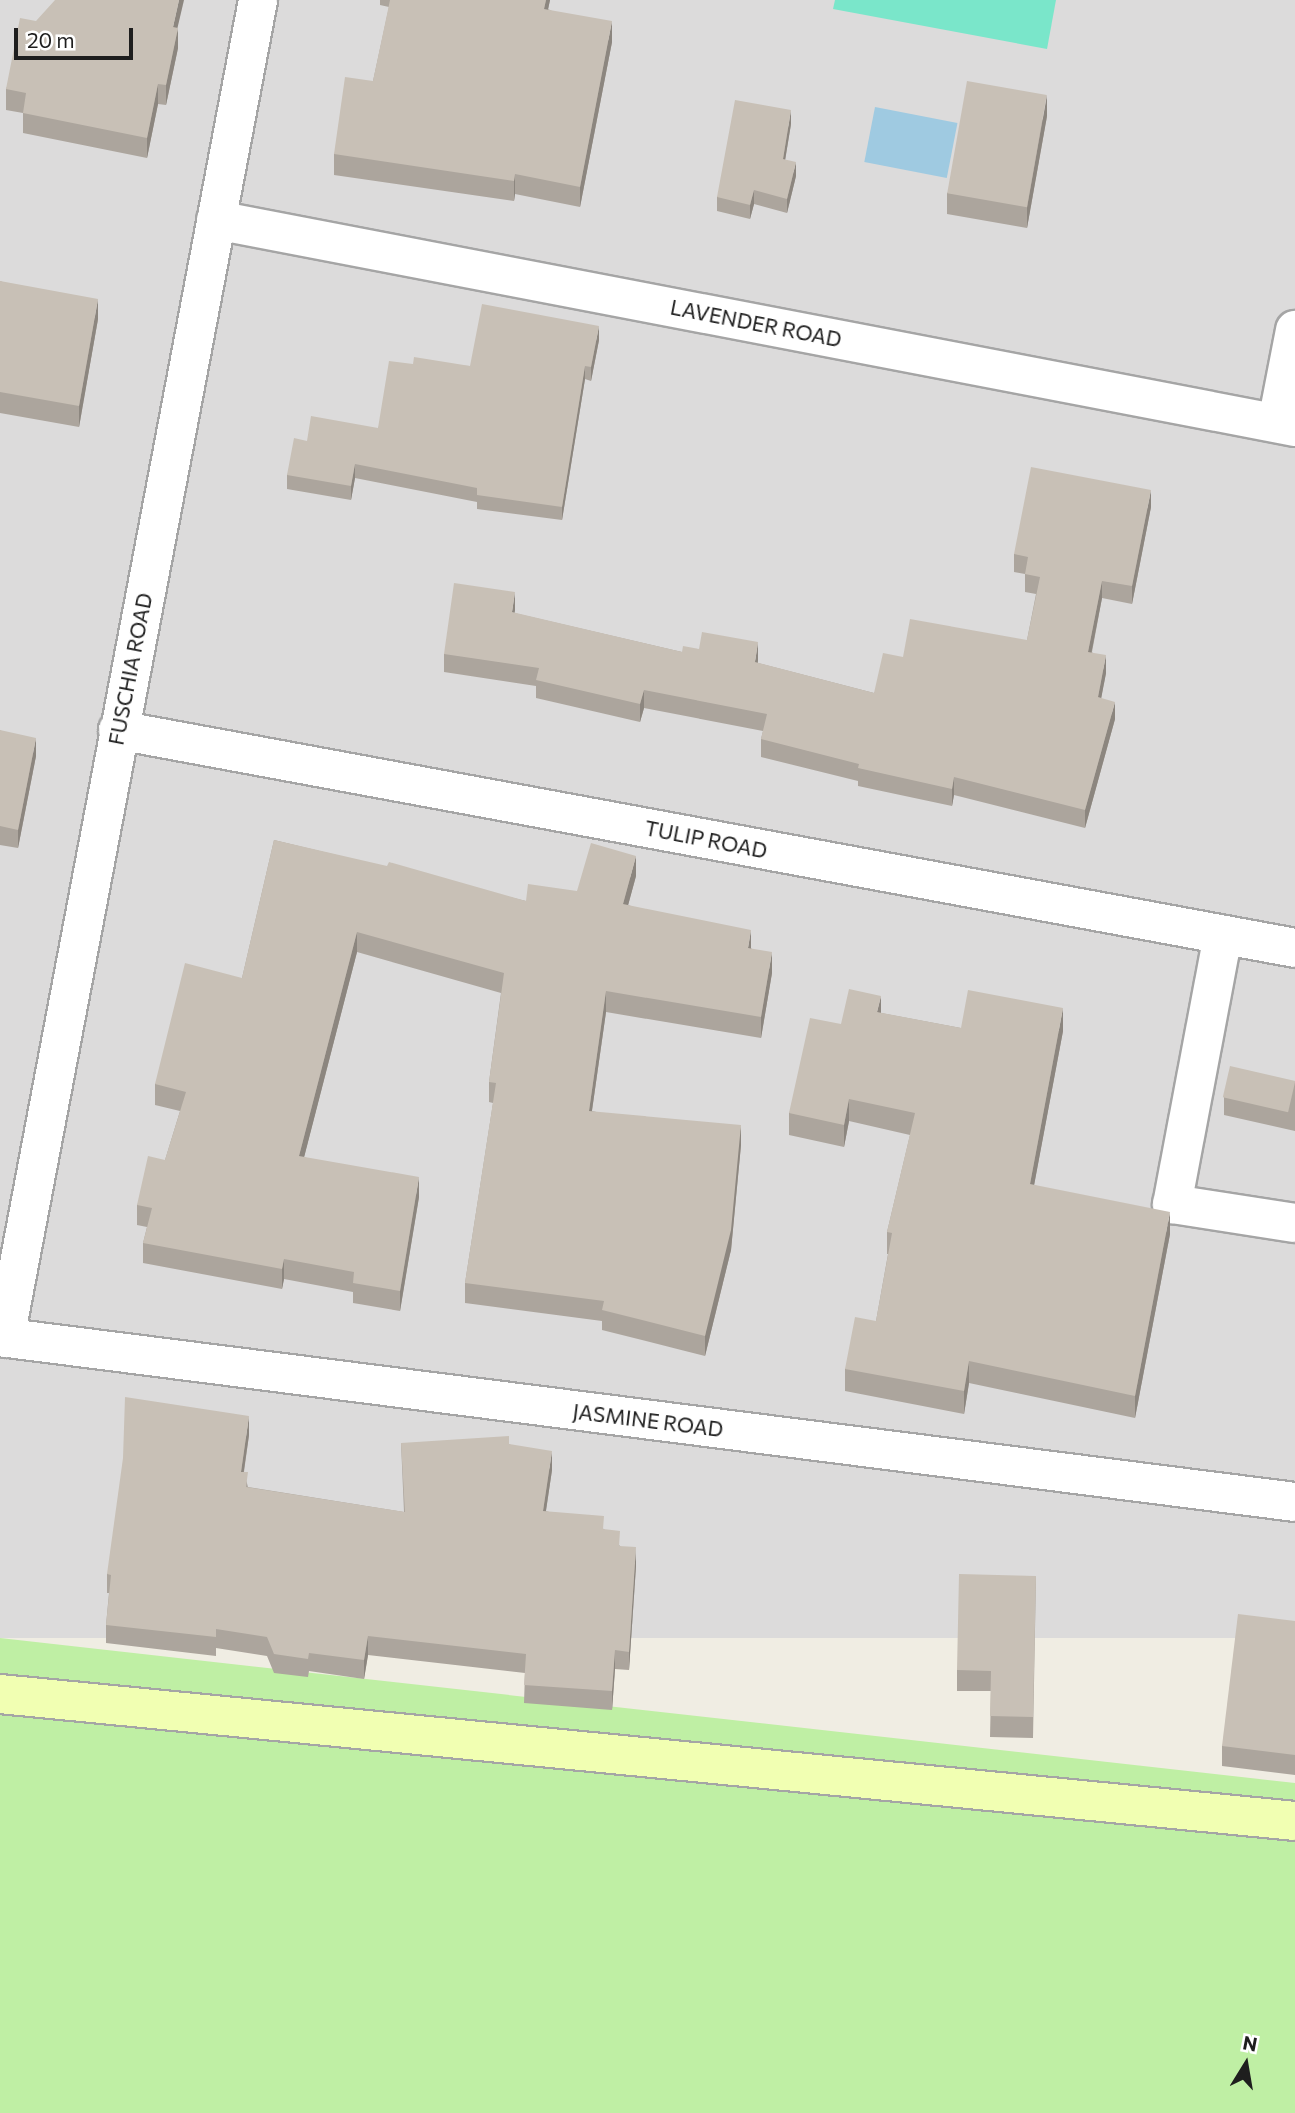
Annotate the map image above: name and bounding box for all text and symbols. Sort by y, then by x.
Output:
scale bar [18,14,136,58]
text: 20 m [27,27,75,52]
street label: LAVENDER ROAD [668,294,844,352]
street label: FUSCHIA ROAD [103,591,157,747]
street label: TULIP ROAD [643,815,769,863]
street label: JASMINE ROAD [571,1398,725,1442]
north arrow [1211,2029,1281,2099]
text: N [1241,2030,1259,2056]

